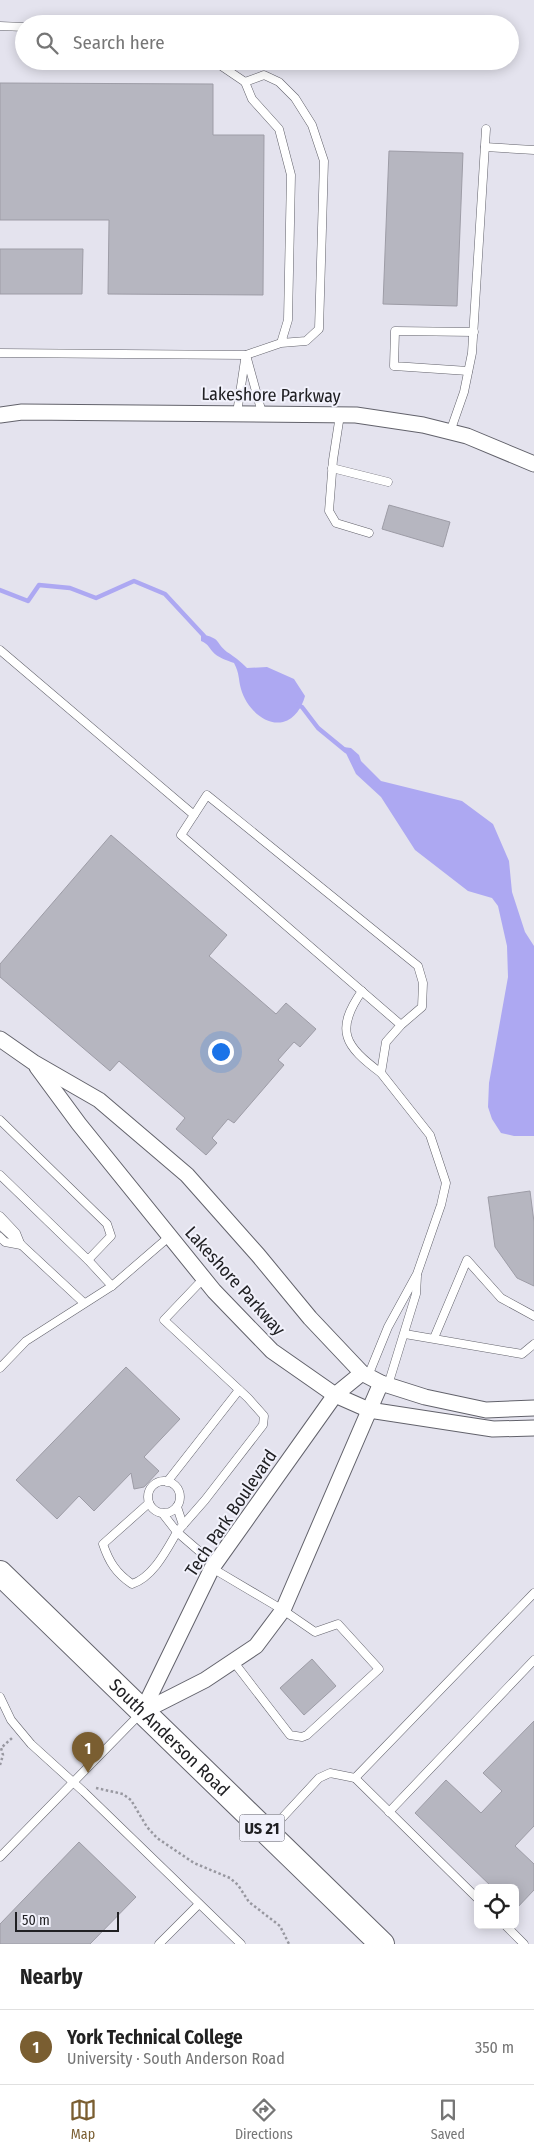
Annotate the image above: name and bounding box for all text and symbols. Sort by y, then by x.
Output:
search box [15,15,519,70]
icon: search [33,29,61,57]
text: Search here [73,31,165,54]
street label: Lakeshore Parkway [201,383,341,407]
your location [208,1039,234,1065]
street label: Lakeshore Parkway [180,1222,290,1340]
street label: Tech Park Boulevard [180,1445,282,1581]
street label: South Anderson Road [105,1674,234,1801]
pin: 1 [72,1732,104,1773]
road number: US 21 [240,1815,284,1842]
map controls [474,1884,519,1929]
button: locate [474,1884,519,1929]
scale bar [15,1909,119,1932]
text: 50 m [22,1912,50,1929]
text: Nearby [20,1964,82,1990]
text: York Technical College [67,2026,243,2049]
text: 1 [33,2038,39,2057]
text: 350 m [475,2038,514,2057]
text: University · South Anderson Road [67,2049,285,2068]
tab: Map [69,2096,97,2143]
tab: Directions [235,2096,293,2143]
tab: Saved [431,2096,465,2143]

